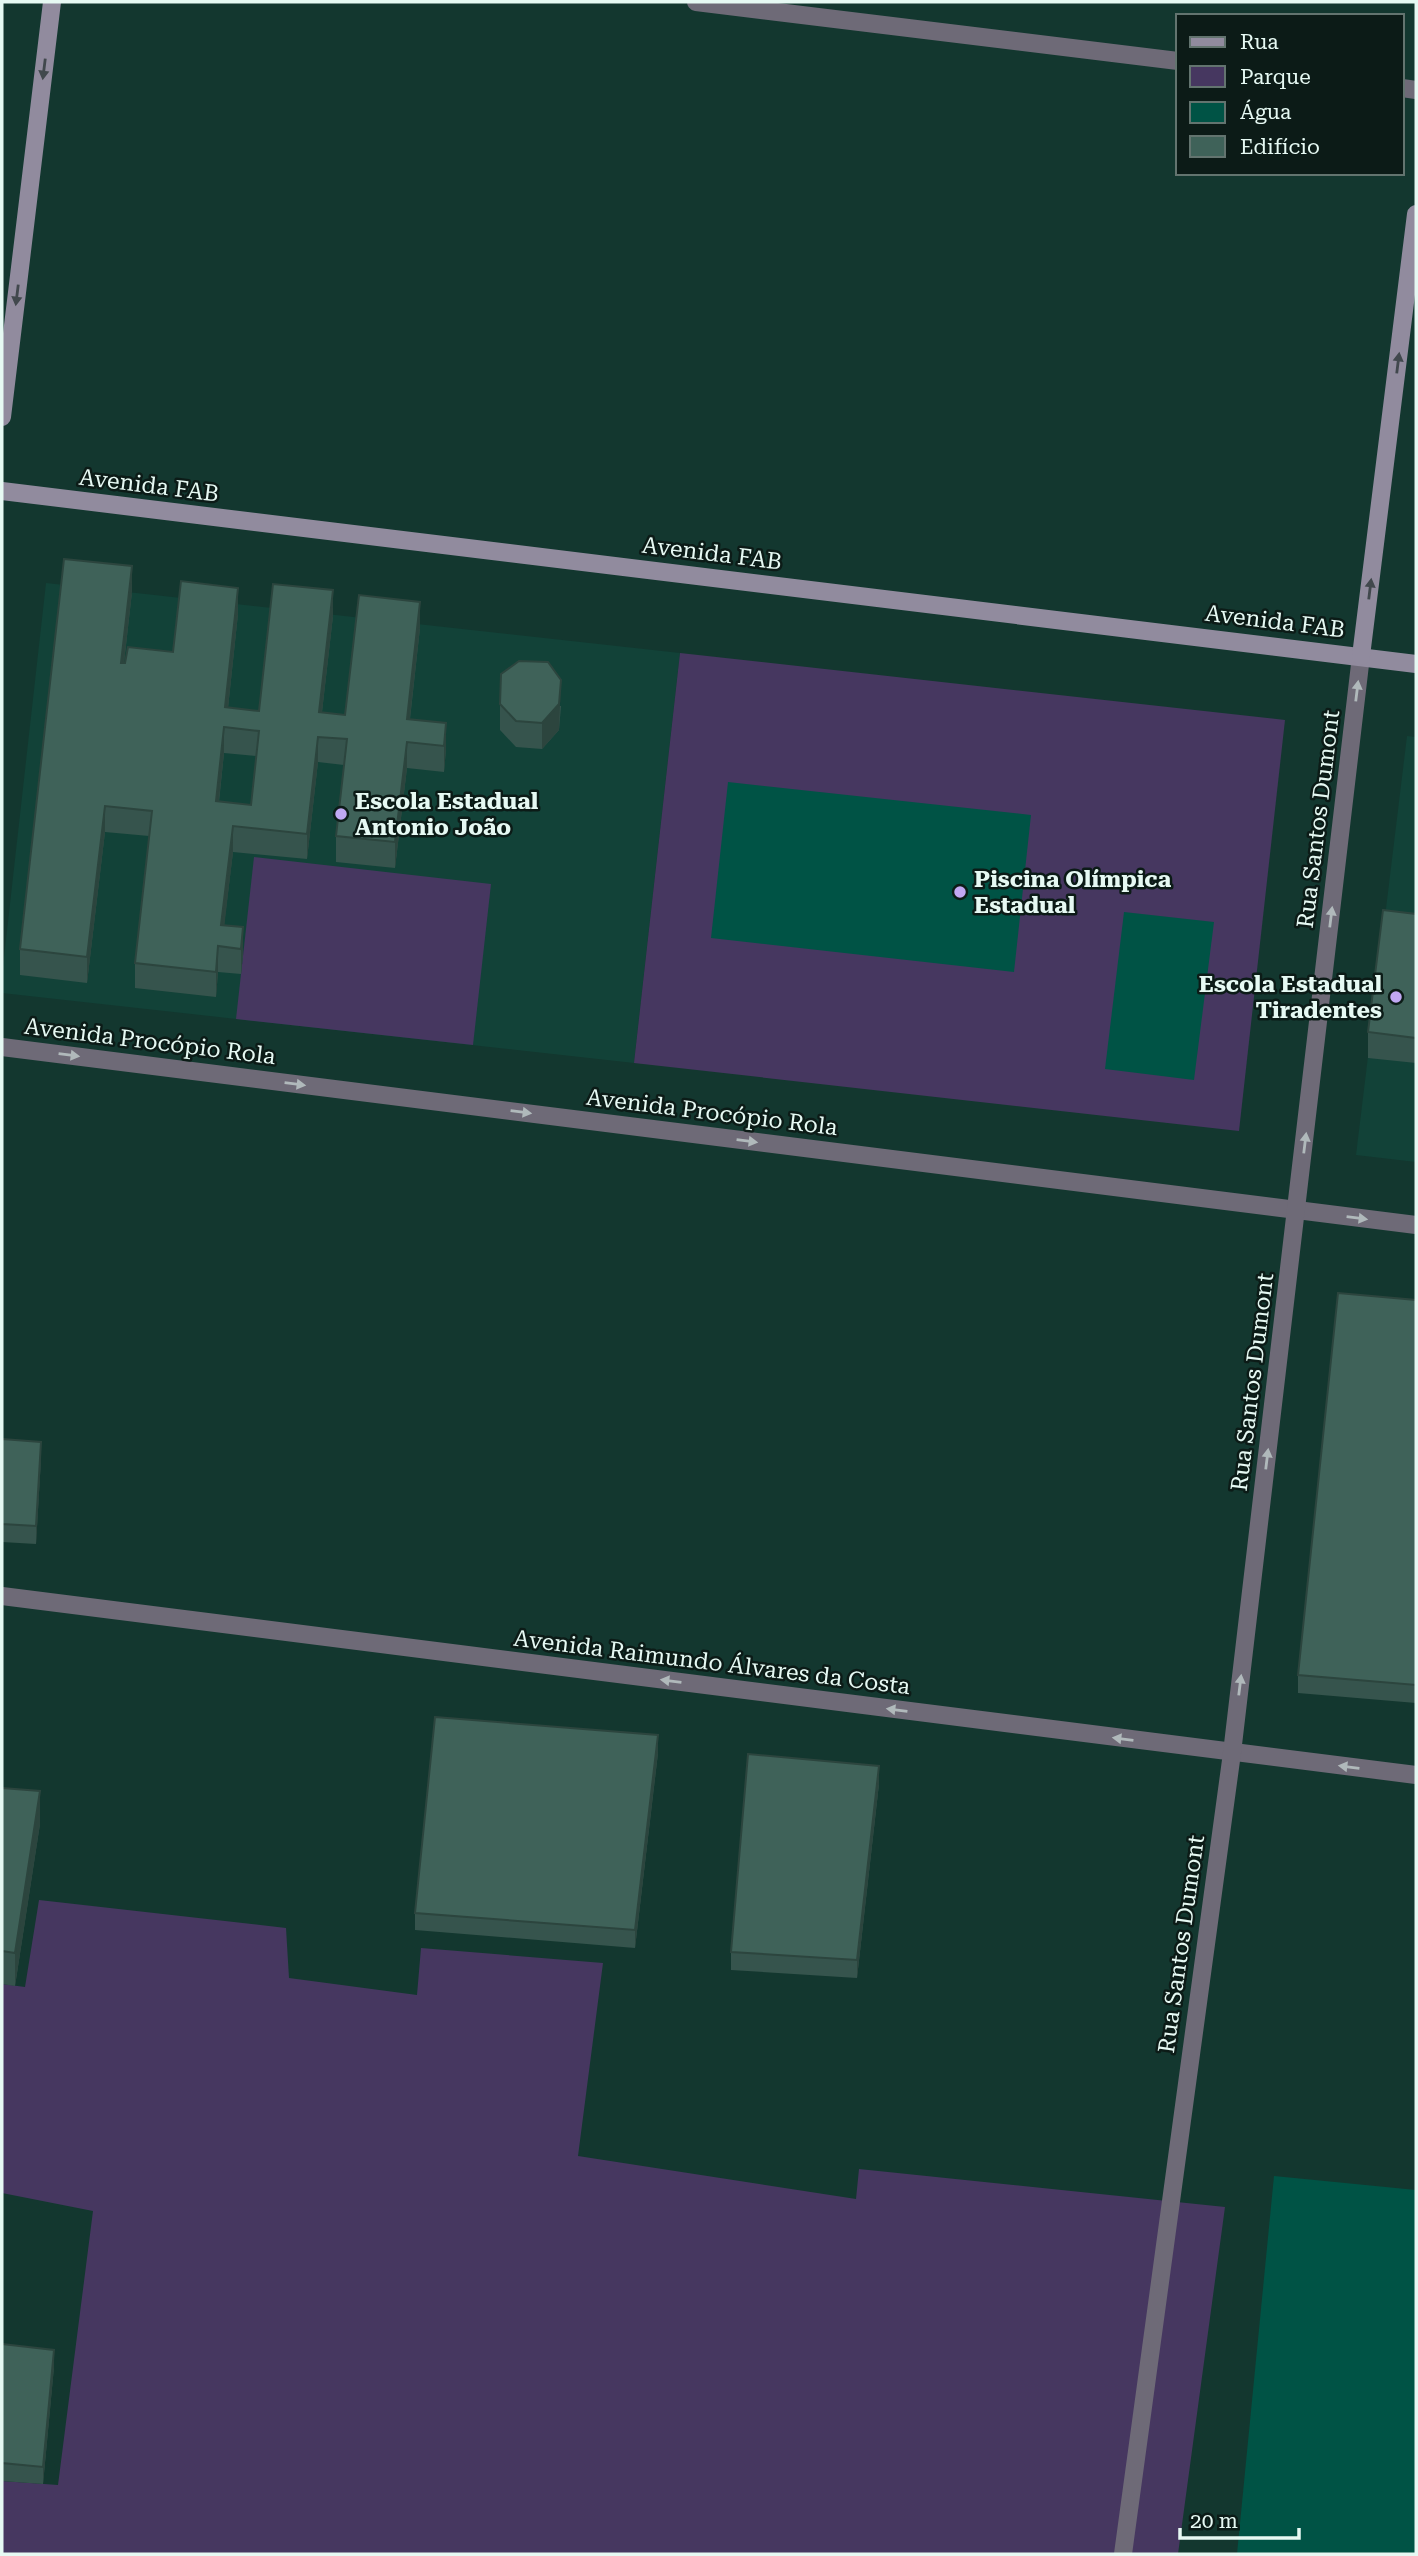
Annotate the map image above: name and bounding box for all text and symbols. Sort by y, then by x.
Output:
legend [1176,14,1404,175]
text: Rua [1240,30,1279,54]
one-way arrow [39,59,50,81]
text: Parque [1240,65,1311,89]
text: Água [1240,99,1292,124]
text: Edifício [1240,135,1320,159]
one-way arrow [11,284,22,306]
one-way arrow [1392,352,1403,374]
street label: Avenida FAB [78,464,220,507]
street label: Avenida FAB [641,532,783,575]
one-way arrow [1364,578,1375,600]
street label: Avenida FAB [1204,600,1346,643]
one-way arrow [1352,680,1363,702]
street label: Rua Santos Dumont [1292,708,1345,930]
place label: Escola Estadual Antonio João [355,788,539,841]
marker: Escola Estadual Antonio João [333,806,349,822]
place label: Piscina Olímpica Estadual [974,866,1172,919]
marker: Piscina Olímpica Estadual [952,884,968,900]
one-way arrow [1326,906,1337,928]
place label: Escola Estadual Tiradentes [1199,971,1382,1024]
marker: Escola Estadual Tiradentes [1388,989,1404,1005]
street label: Avenida Procópio Rola [23,1013,278,1070]
one-way arrow [59,1050,81,1061]
one-way arrow [284,1079,306,1090]
street label: Avenida Procópio Rola [585,1084,840,1141]
one-way arrow [510,1107,532,1118]
one-way arrow [1299,1132,1310,1154]
one-way arrow [736,1136,758,1147]
one-way arrow [1346,1212,1368,1223]
street label: Rua Santos Dumont [1226,1271,1279,1493]
one-way arrow [1262,1448,1273,1470]
street label: Avenida Raimundo Álvares da Costa [512,1625,912,1700]
one-way arrow [1235,1674,1246,1696]
one-way arrow [660,1676,682,1687]
one-way arrow [886,1705,908,1716]
one-way arrow [1112,1733,1134,1744]
one-way arrow [1337,1761,1359,1772]
street label: Rua Santos Dumont [1153,1833,1210,2055]
scale bar [1180,2496,1299,2540]
text: 20 m [1190,2509,1238,2533]

